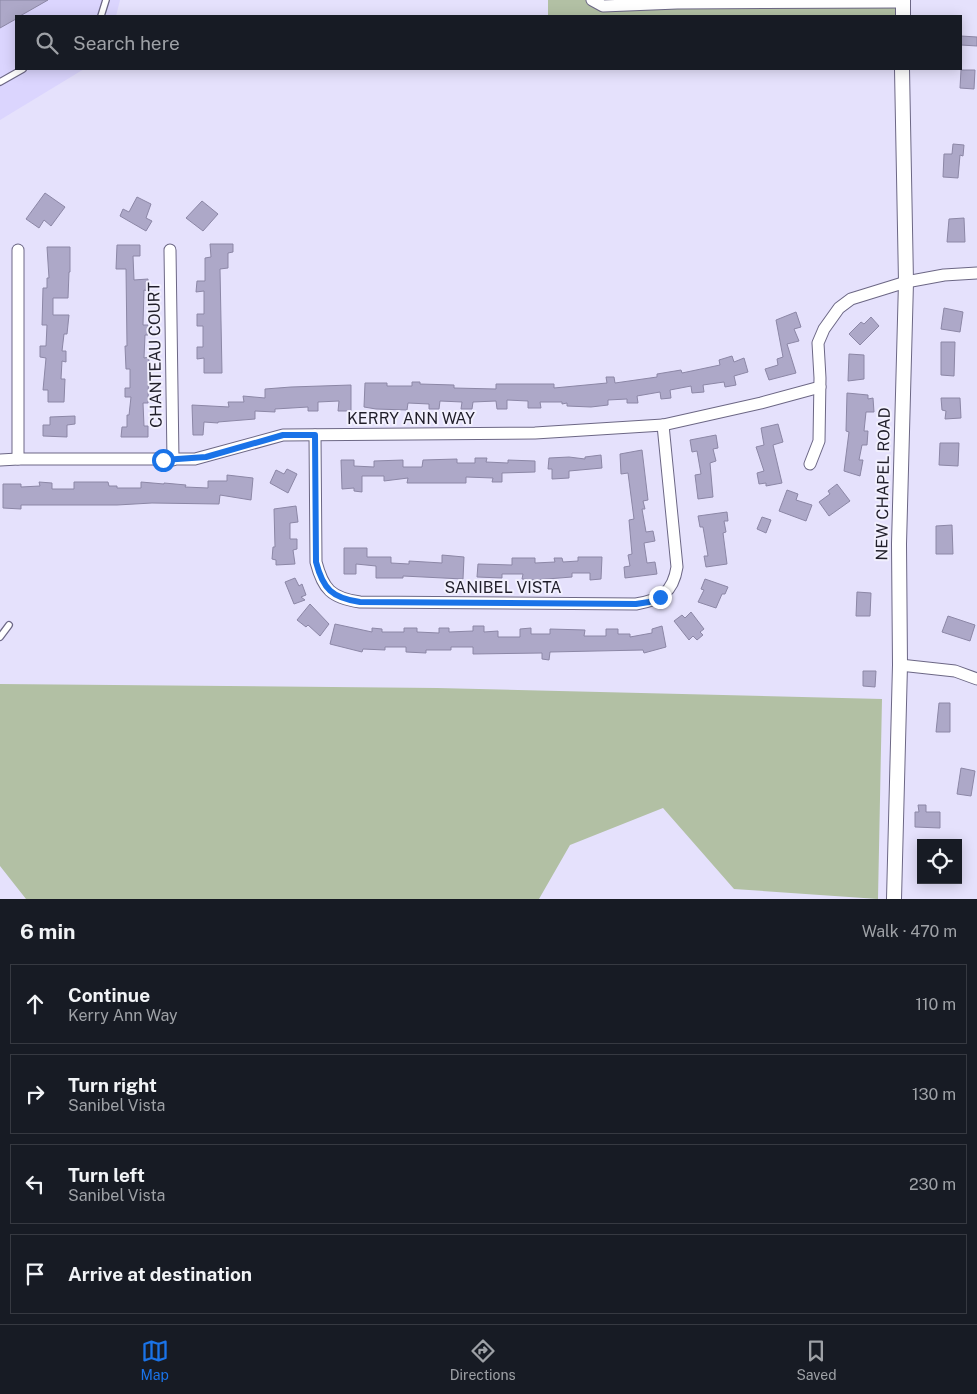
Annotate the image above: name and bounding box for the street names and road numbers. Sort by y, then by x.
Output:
street label: CHANTEAU COURT [144,281,166,428]
street label: NEW CHAPEL ROAD [872,407,894,561]
street label: KERRY ANN WAY [347,409,475,428]
street label: SANIBEL VISTA [444,578,562,597]

